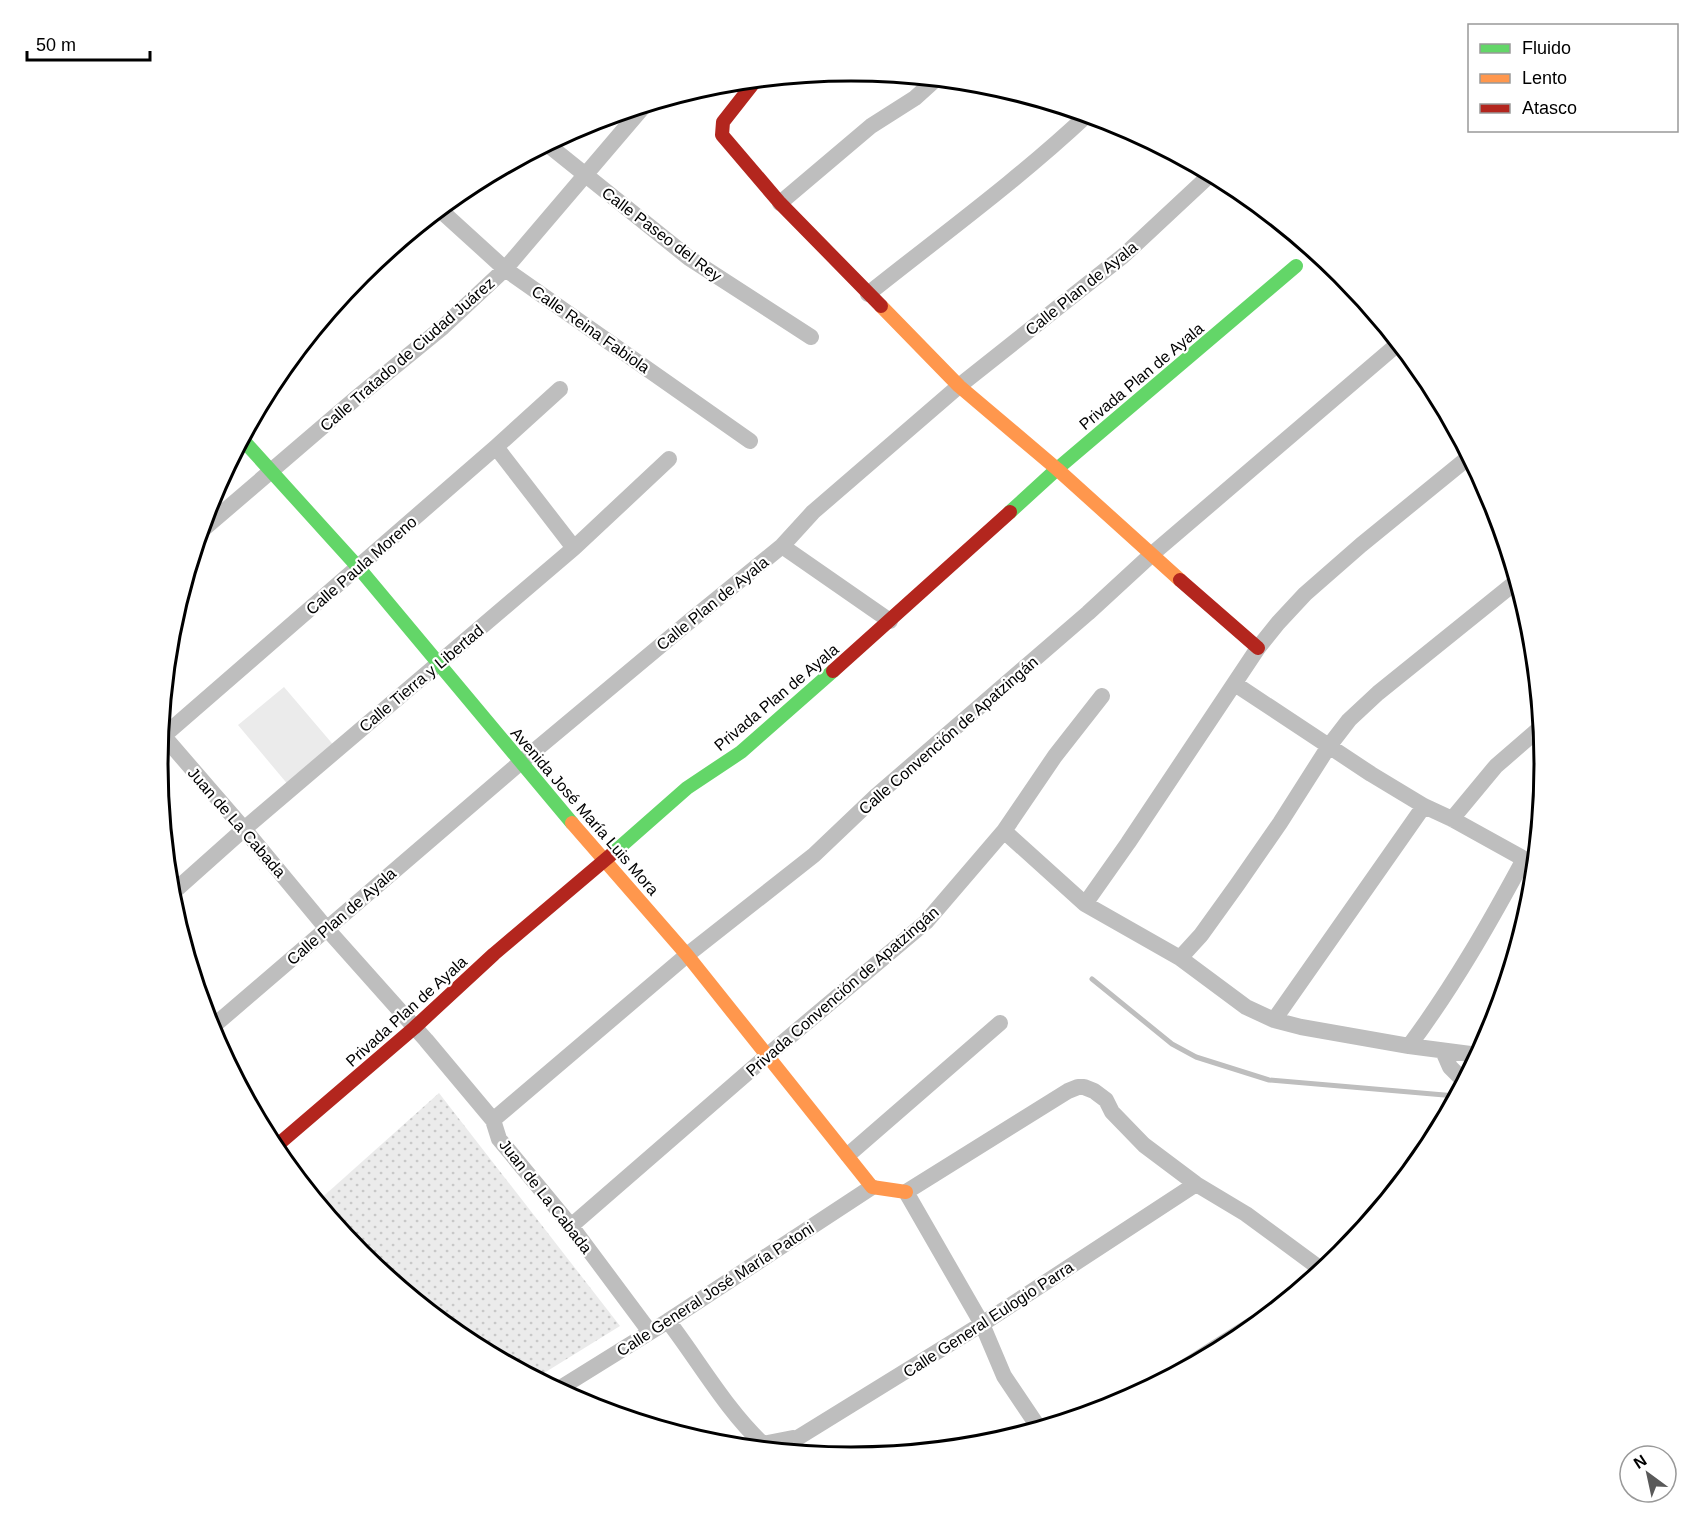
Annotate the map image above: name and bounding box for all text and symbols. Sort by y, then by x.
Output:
scale bar [27,24,150,62]
legend [1468,24,1678,132]
text: 50 m [36,35,76,55]
text: Fluido [1522,38,1571,58]
text: Lento [1522,68,1567,88]
text: Atasco [1522,98,1577,118]
street label: Calle Paseo del Rey [599,184,725,285]
street label: Calle Plan de Ayala [1022,238,1141,339]
street label: Calle Tratado de Ciudad Juárez [317,274,498,435]
street label: Calle Reina Fabiola [529,282,653,376]
street label: Privada Plan de Ayala [1076,320,1207,433]
street label: Calle Paula Moreno [303,513,420,618]
street label: Calle Plan de Ayala [653,553,772,654]
street label: Calle Tierra y Libertad [356,622,487,735]
street label: Privada Plan de Ayala [711,641,842,754]
street label: Calle Convención de Apatzingán [855,653,1041,818]
street label: Avenida José María Luis Mora [507,724,662,898]
street label: Juan de La Cabada [184,764,289,881]
street label: Calle Plan de Ayala [283,864,399,968]
street label: Privada Convención de Apatzingán [743,903,942,1079]
street label: Privada Plan de Ayala [343,953,470,1070]
street label: Juan de La Cabada [496,1136,595,1257]
street label: Calle General José María Patoni [614,1219,817,1360]
street label: Calle General Eulogio Parra [900,1258,1077,1381]
north arrow [1618,1444,1678,1504]
text: N [1631,1452,1650,1472]

